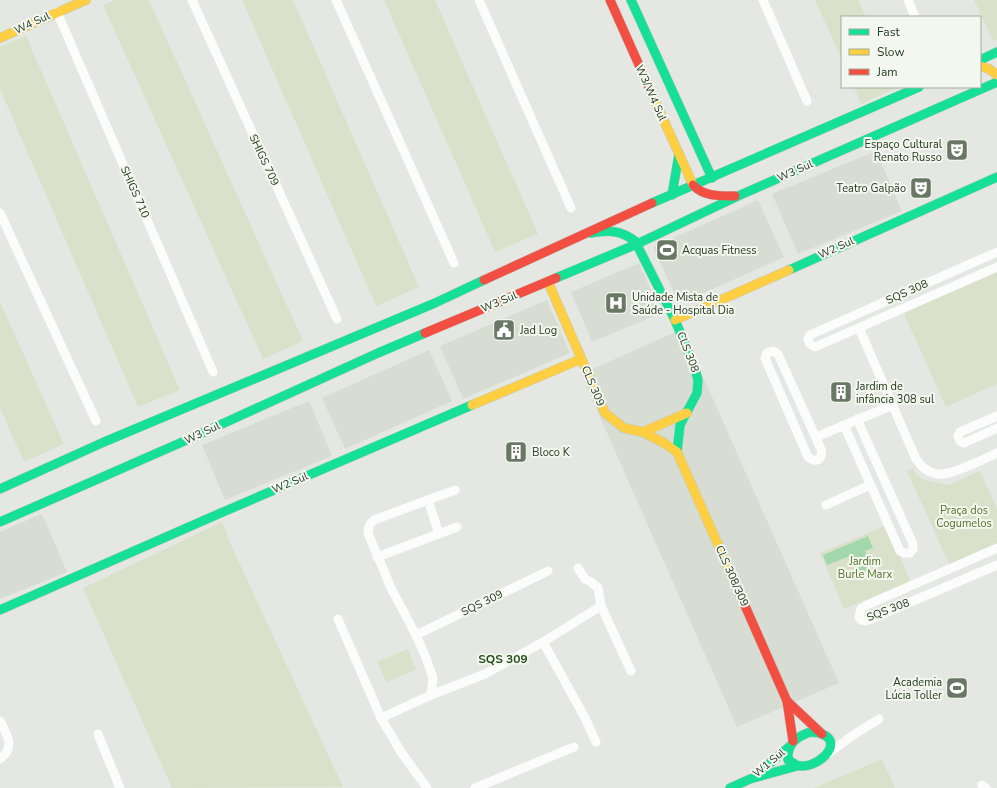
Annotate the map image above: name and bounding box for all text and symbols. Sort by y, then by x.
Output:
street label: W4 Sul [12,8,53,38]
legend [841,16,981,88]
text: Fast [877,24,900,40]
text: Slow [877,44,905,60]
street label: W3/W4 Sul [632,63,670,124]
text: Jam [876,64,898,80]
street label: SHIGS 709 [246,132,282,188]
place label: Espaço Cultural Renato Russo [865,137,943,165]
theatre icon: Espaço Cultural Renato Russo [944,137,970,163]
street label: W3 Sul [775,156,816,186]
street label: SHIGS 710 [117,164,153,221]
theatre icon: Teatro Galpão [908,175,934,201]
place label: Teatro Galpão [836,181,906,196]
street label: W2 Sul [816,233,857,263]
sports icon: Acquas Fitness [654,237,680,263]
place label: Acquas Fitness [682,243,757,258]
street label: SQS 308 [884,276,931,308]
street label: W3 Sul [479,287,520,316]
hospital icon: Unidade Mista de Saúde - Hospital Dia [603,290,629,316]
place label: Unidade Mista de Saúde - Hospital Dia [632,290,735,318]
public building icon: Jad Log [491,317,517,343]
place label: Jad Log [519,323,557,338]
street label: CLS 308 [673,329,703,375]
street label: CLS 309 [578,363,608,409]
building icon: Jardim de infância 308 sul [828,379,854,405]
place label: Jardim de infância 308 sul [855,379,935,407]
street label: W3 Sul [182,418,223,448]
building icon: Bloco K [503,439,529,465]
place label: Bloco K [532,445,571,460]
street label: W2 Sul [270,468,311,497]
park label: Praça dos Cogumelos [936,503,992,531]
street label: CLS 308/309 [712,543,752,609]
park label: Jardim Burle Marx [838,554,892,582]
street label: SQS 309 [459,586,505,620]
street label: SQS 308 [864,595,912,625]
district label: SQS 309 [478,651,528,667]
place label: Academia Lúcia Toller [886,675,942,703]
sports icon: Academia Lúcia Toller [944,675,970,701]
street label: W1 Sul [750,745,789,781]

